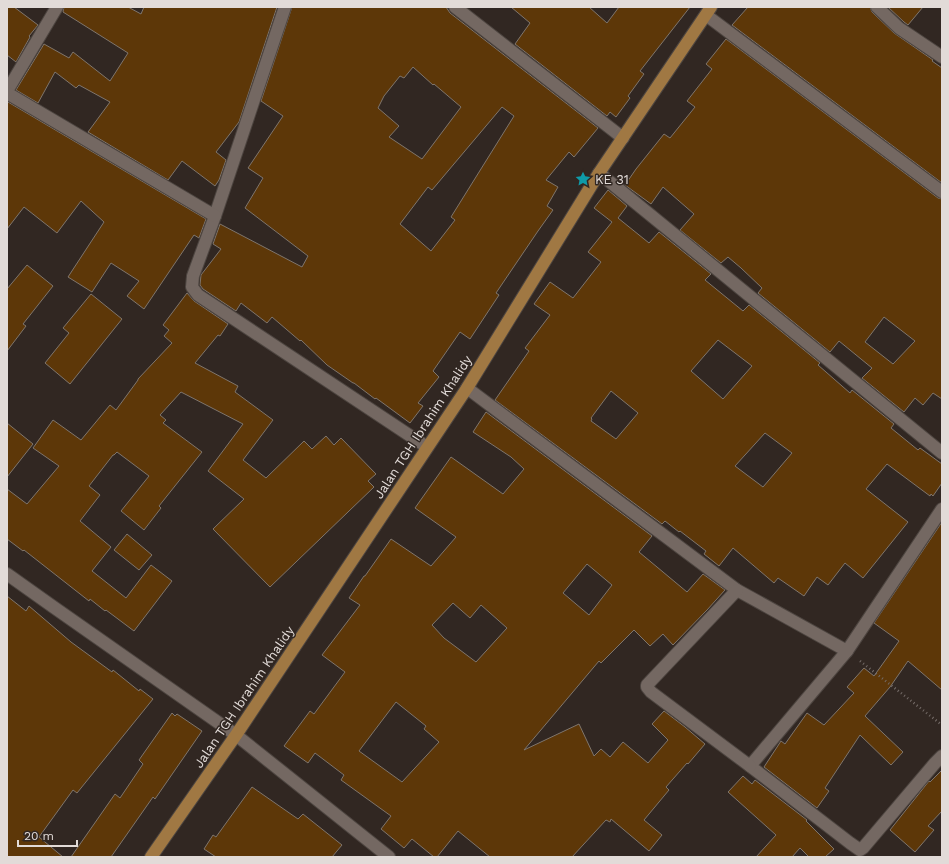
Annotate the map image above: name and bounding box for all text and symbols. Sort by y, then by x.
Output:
place icon: KE 31 [574,170,592,188]
place label: KE 31 [595,172,629,187]
street label: Jalan TGH Ibrahim Khalidy [371,352,475,501]
street label: Jalan TGH Ibrahim Khalidy [191,623,297,771]
scale bar [18,822,77,848]
text: 20 m [24,829,54,843]

